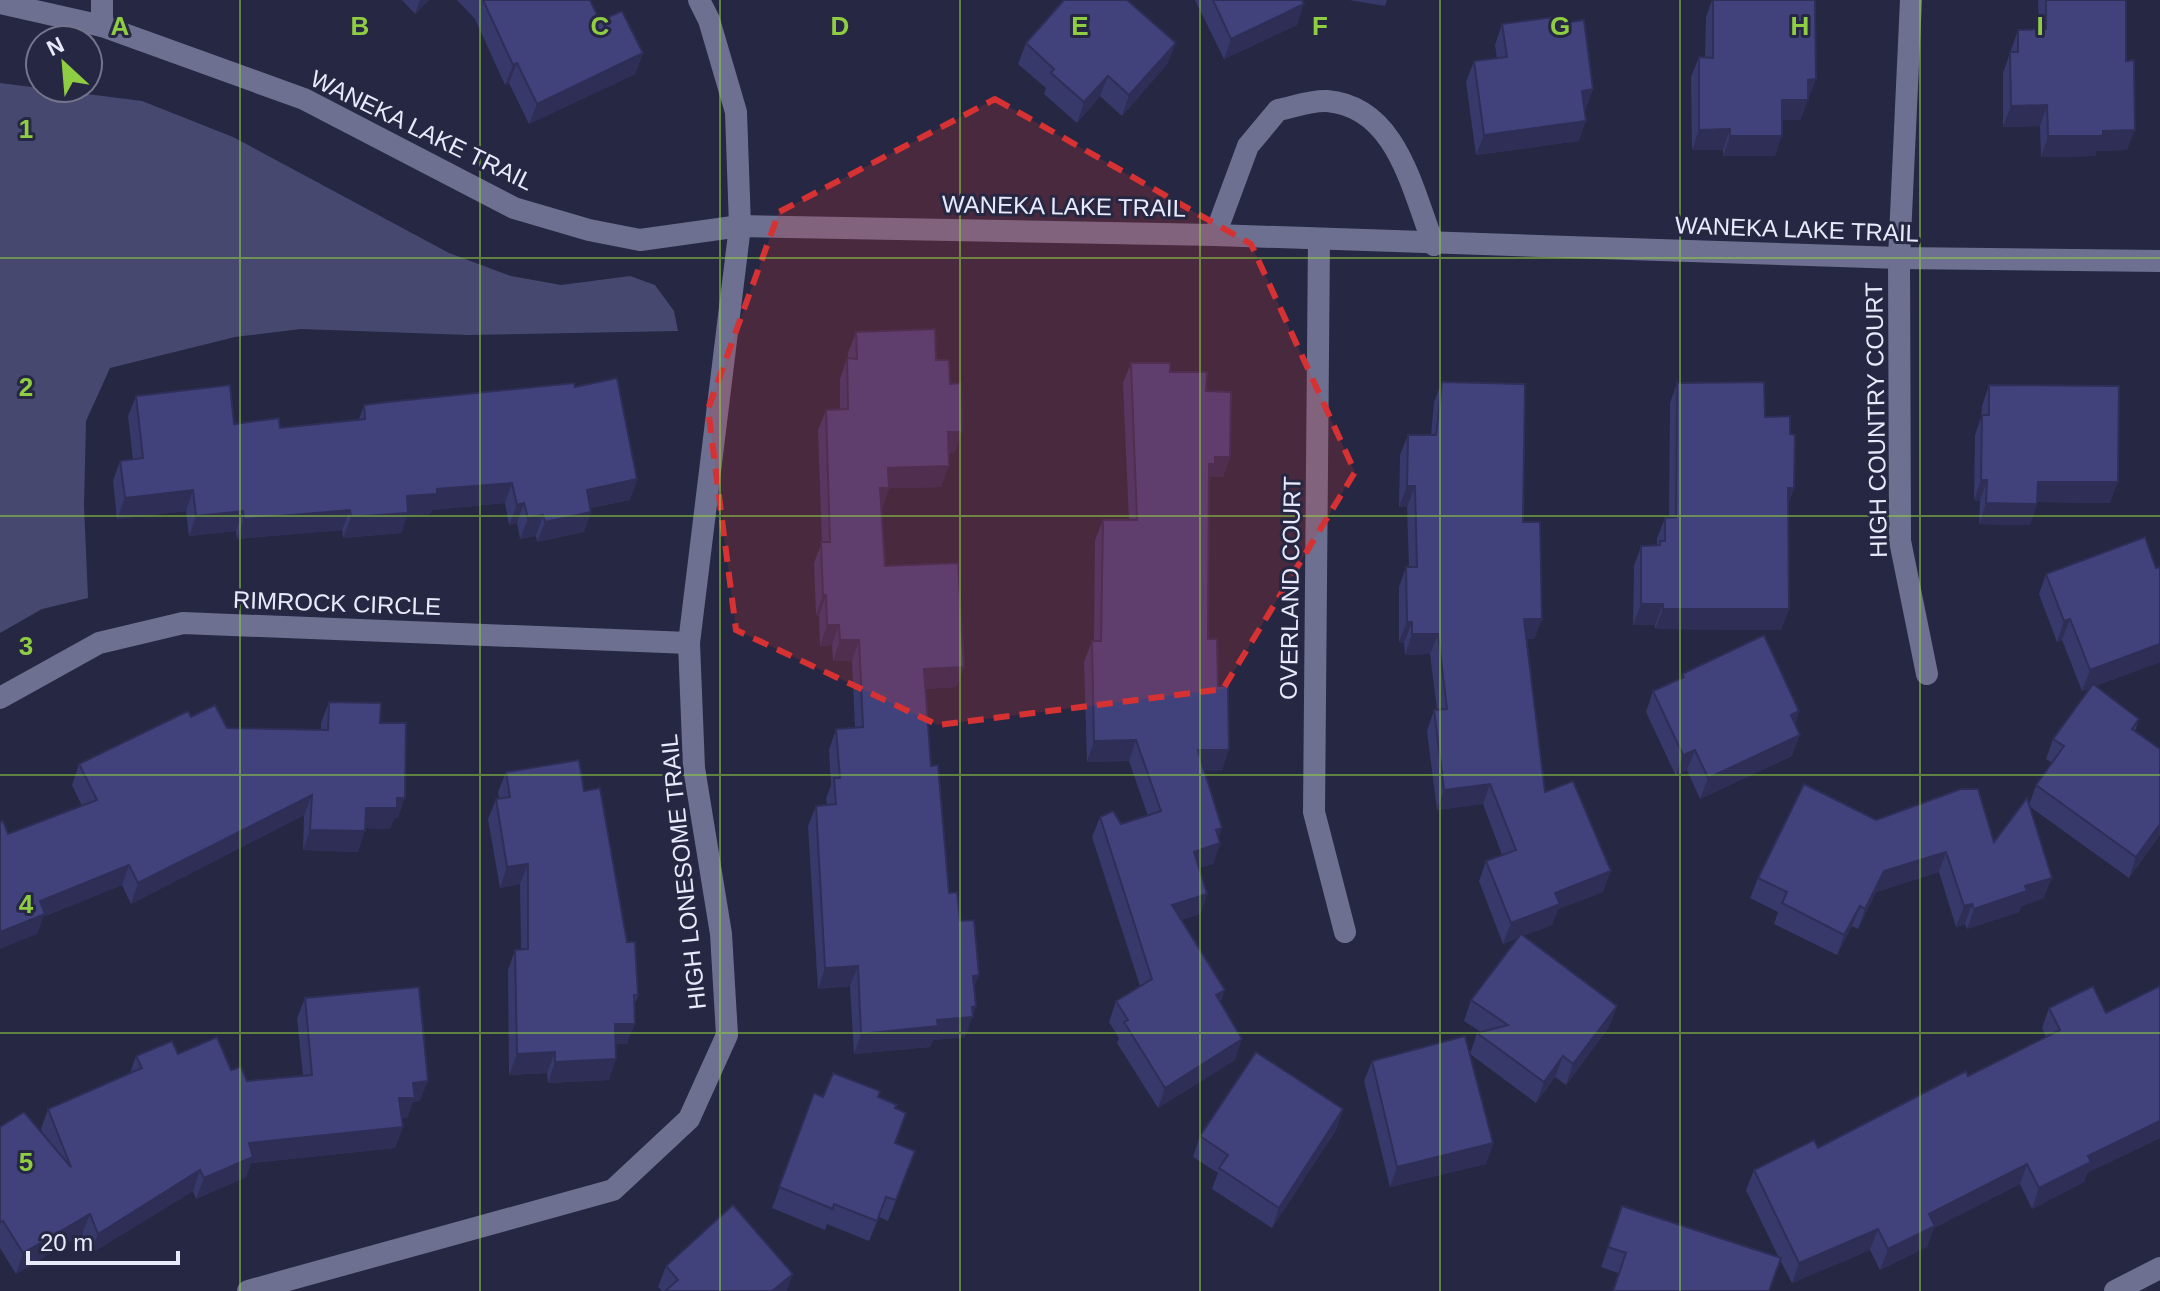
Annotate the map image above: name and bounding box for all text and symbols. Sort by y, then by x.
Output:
text: A [111,11,130,41]
text: B [351,11,369,41]
text: C [591,11,610,41]
text: D [831,11,849,41]
text: E [1071,11,1089,41]
text: F [1312,11,1328,41]
text: G [1550,11,1570,41]
text: H [1791,11,1809,41]
text: I [2036,11,2044,41]
north arrow [24,24,104,104]
text: N [43,32,68,61]
street label: WANEKA LAKE TRAIL [306,64,538,196]
text: 1 [19,114,33,144]
street label: WANEKA LAKE TRAIL [942,190,1186,222]
street label: WANEKA LAKE TRAIL [1675,211,1919,247]
street label: HIGH COUNTRY COURT [1860,281,1892,558]
text: 2 [19,372,33,402]
street label: OVERLAND COURT [1275,476,1305,700]
street label: RIMROCK CIRCLE [233,586,441,620]
text: 3 [19,631,33,661]
street label: HIGH LONESOME TRAIL [655,733,711,1011]
text: 4 [19,889,34,919]
text: 5 [19,1147,33,1177]
scale bar [28,1215,178,1265]
text: 20 m [40,1229,93,1256]

